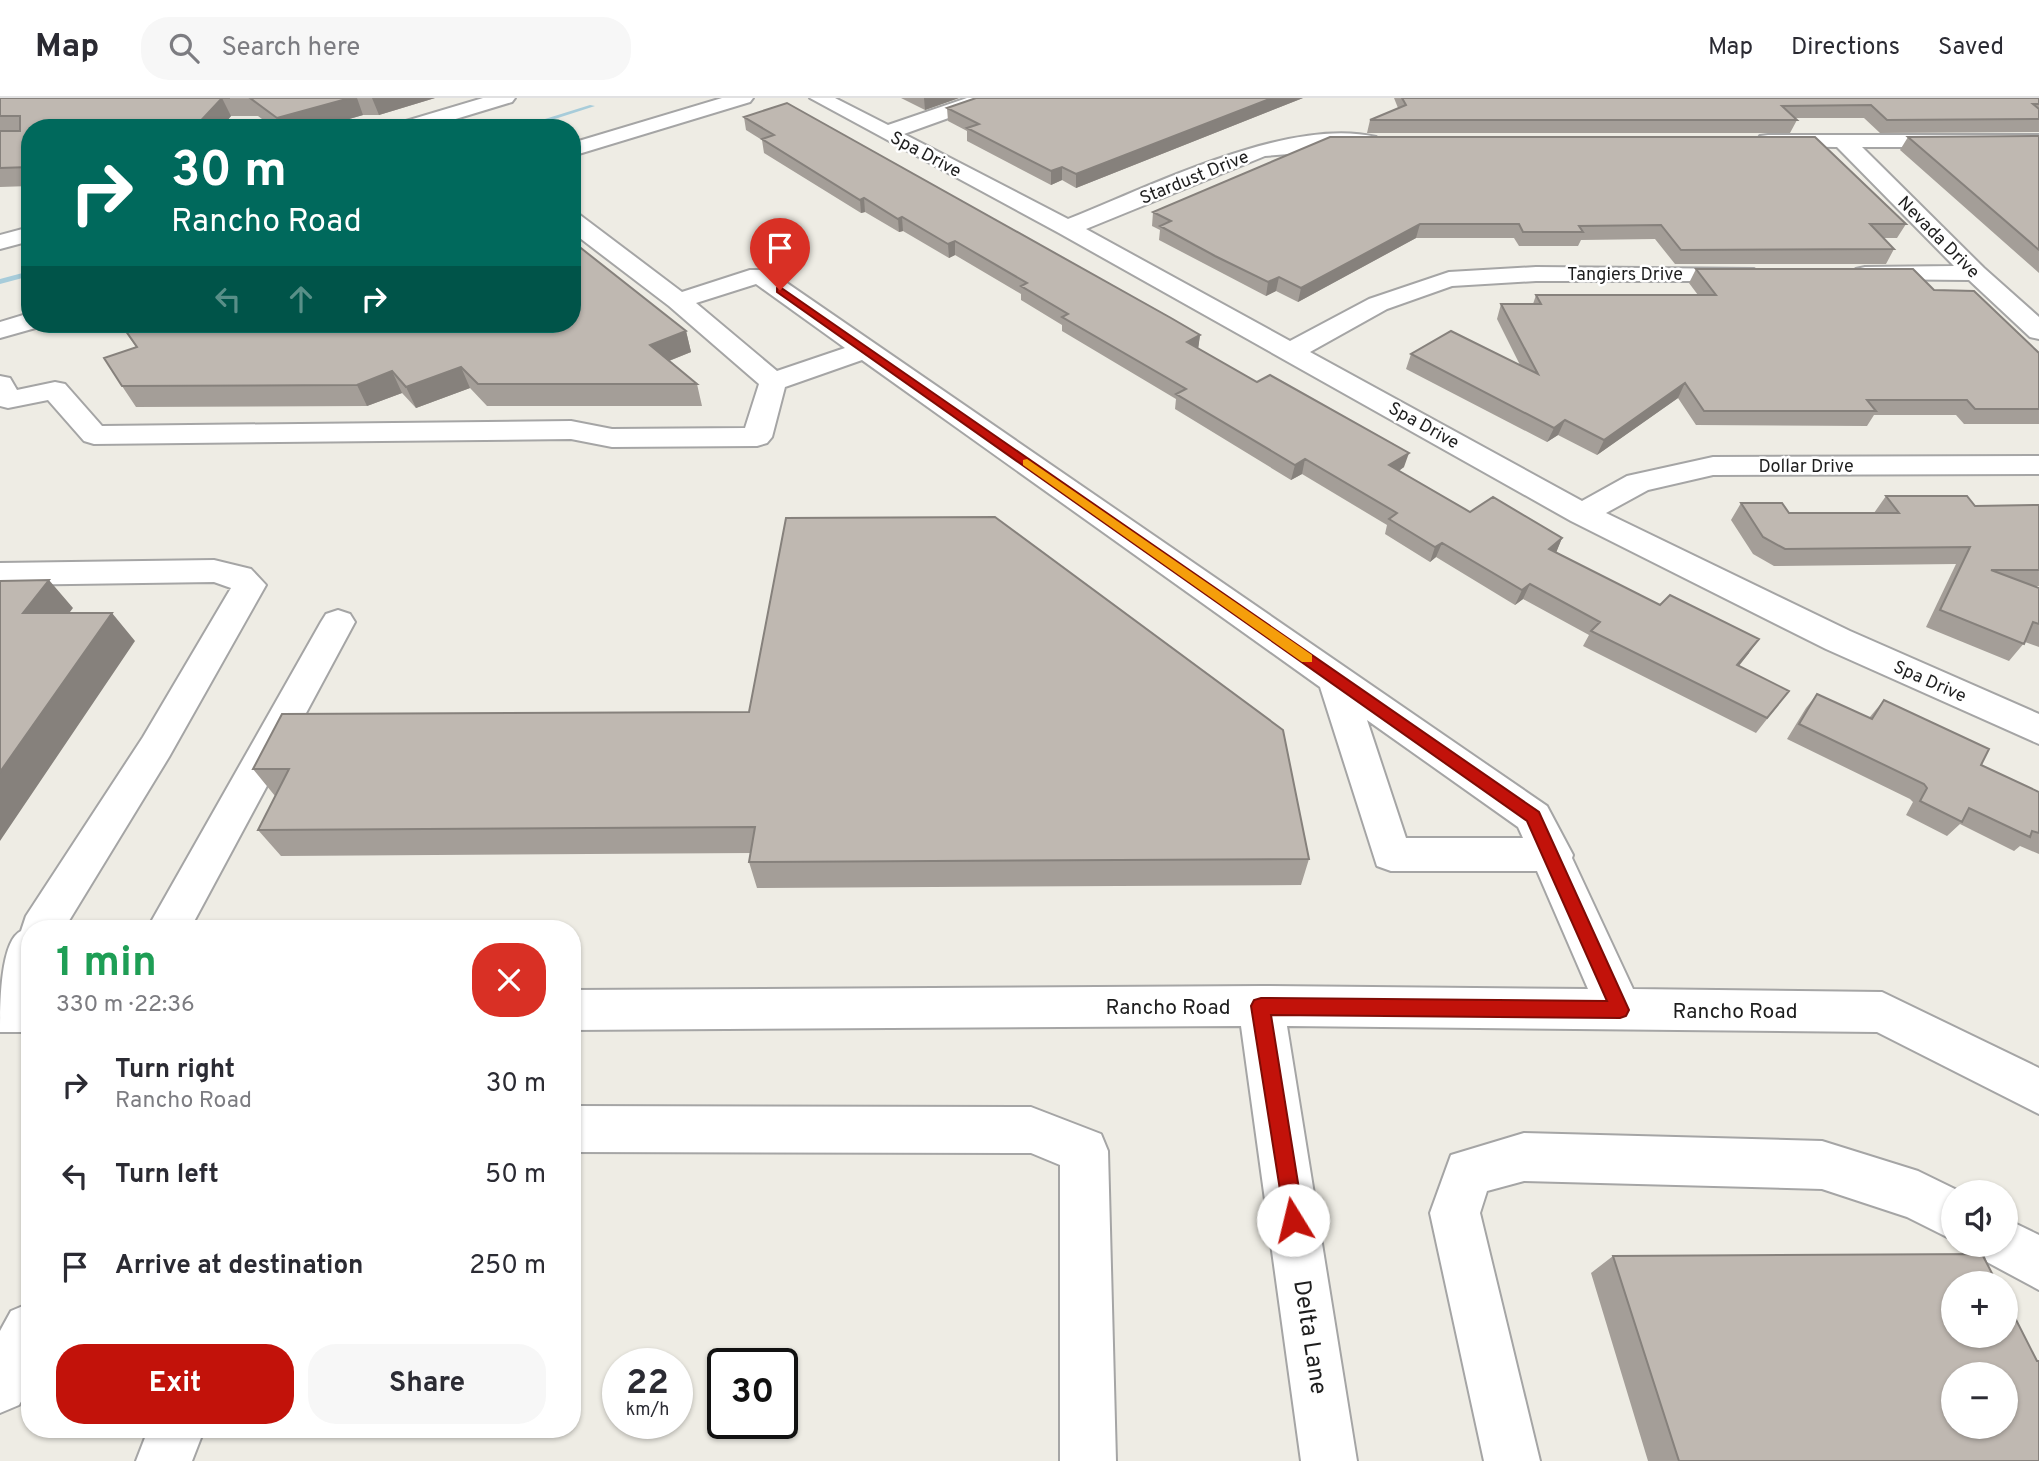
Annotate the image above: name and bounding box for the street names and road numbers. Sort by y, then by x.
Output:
street label: Spa Drive [886,127,965,184]
street label: Stardust Drive [1137,146,1252,211]
street label: Nevada Drive [1892,192,1984,284]
street label: Tangiers Drive [1567,264,1683,287]
street label: Spa Drive [1384,397,1463,455]
street label: Dollar Drive [1758,456,1854,479]
street label: Spa Drive [1889,656,1969,709]
street label: Rancho Road [1105,995,1231,1022]
street label: Rancho Road [1672,999,1798,1026]
street label: Delta Lane [1285,1278,1333,1397]

